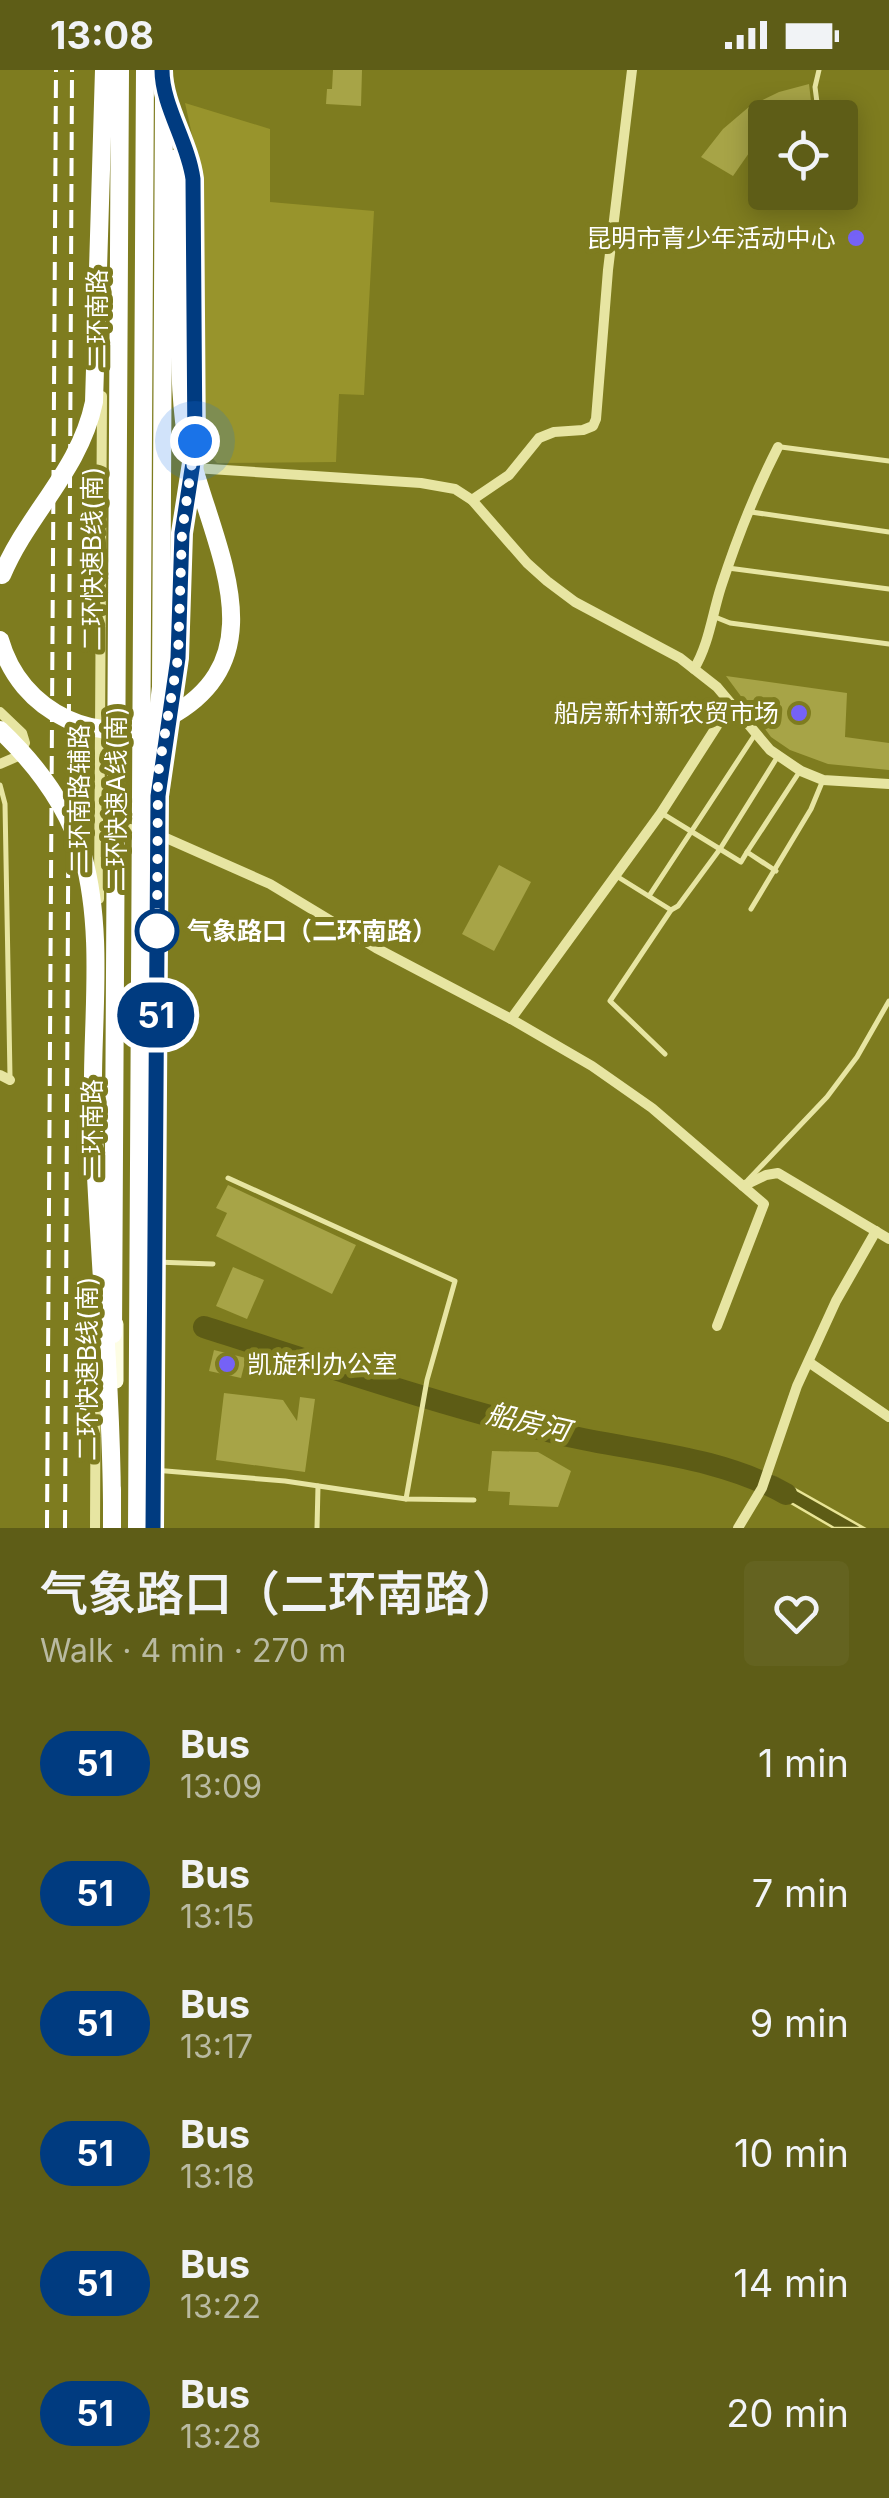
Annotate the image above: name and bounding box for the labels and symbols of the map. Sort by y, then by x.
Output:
place label: 昆明市青少年活动中心 [586,223,836,253]
marker: 昆明市青少年活动中心 [845,227,867,249]
street label: 二环南路 [82,269,112,369]
your location [170,416,220,466]
street label: 二环快速B线(南) [77,467,107,651]
place label: 船房新村新农贸市场 [554,698,779,728]
marker: 船房新村新农贸市场 [788,702,810,724]
street label: 二环快速A线(南) [101,706,131,892]
street label: 二环南路辅路 [64,724,94,874]
marker: 气象路口（二环南路） [136,910,178,952]
place label: 气象路口（二环南路） [187,916,437,946]
line badge: 51 [111,982,201,1048]
street label: 二环南路 [77,1079,107,1179]
street label: 二环快速B线(南) [72,1277,102,1461]
place label: 凯旋利办公室 [247,1349,397,1379]
marker: 凯旋利办公室 [216,1353,238,1375]
water label: 船房河 [483,1396,578,1449]

